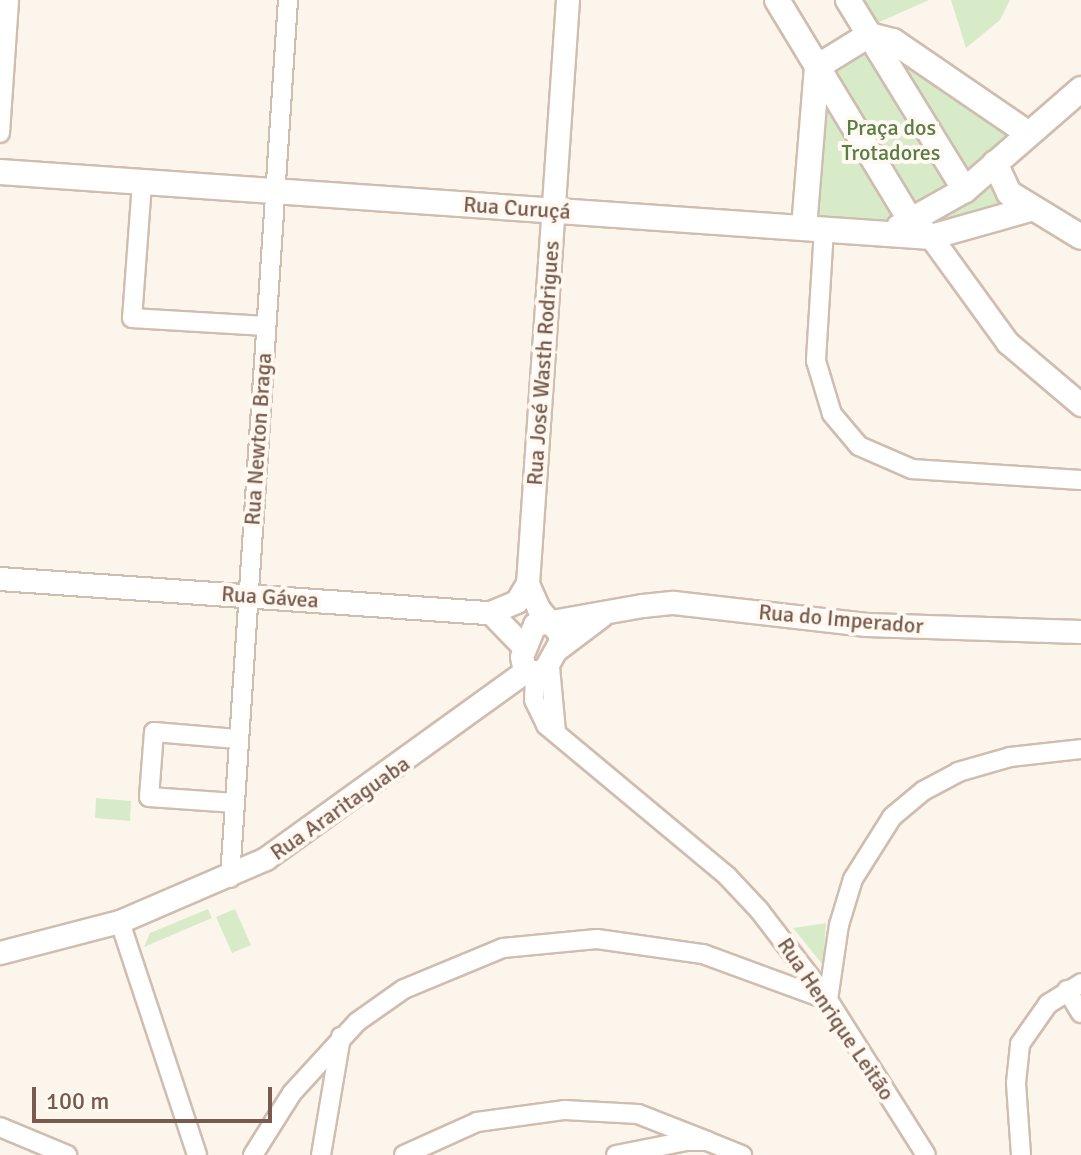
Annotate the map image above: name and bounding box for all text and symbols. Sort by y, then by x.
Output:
park label: Praça dos Trotadores [842,114,940,166]
street label: Rua Curuçá [462,191,572,225]
street label: Rua José Wasth Rodrigues [521,240,565,486]
street label: Rua Newton Braga [239,352,277,526]
street label: Rua Gávea [220,580,320,614]
street label: Rua do Imperador [757,599,925,639]
street label: Rua Araritaguaba [265,750,415,866]
street label: Rua Henrique Leitão [772,933,900,1105]
scale bar [36,1071,276,1121]
text: 100 m [46,1086,109,1116]

